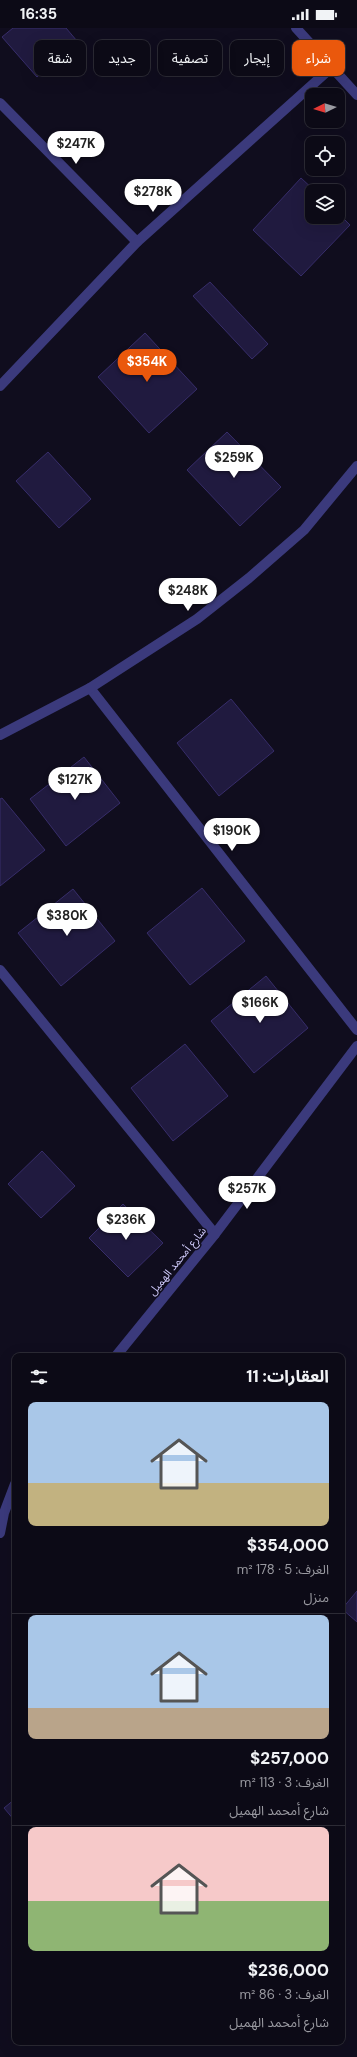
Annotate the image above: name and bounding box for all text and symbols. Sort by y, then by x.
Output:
text: 16:35 [20,4,57,24]
chip: شقة [34,40,86,76]
chip: جديد [94,40,150,76]
chip: تصفية [158,40,222,76]
chip: إيجار [230,40,284,76]
chip: شراء [292,40,345,76]
north arrow [305,88,345,128]
map controls [305,88,345,224]
pin: $247K [48,131,104,165]
text: $247K [56,135,96,152]
button: locate [305,136,345,176]
pin: $278K [125,179,181,213]
text: $278K [134,183,172,200]
button: layers [305,184,345,224]
pin: $354K [119,349,175,383]
text: $354K [127,353,167,370]
pin: $259K [206,445,262,479]
text: $259K [214,449,254,466]
pin: $248K [160,578,216,612]
text: $248K [168,582,208,599]
pin: $127K [47,767,103,801]
text: $127K [57,771,93,788]
pin: $190K [204,818,260,852]
text: $190K [213,822,251,839]
pin: $380K [39,903,95,937]
text: $380K [46,907,88,924]
pin: $166K [232,990,288,1024]
text: $166K [241,994,279,1011]
pin: $257K [219,1176,275,1210]
text: $257K [228,1180,266,1197]
pin: $236K [98,1207,154,1241]
text: $236K [106,1211,146,1228]
street label: شارع أمحمد الهميل [145,1224,210,1299]
text: العقارات: 11 [246,1365,329,1387]
icon: filters [28,1366,50,1388]
icon: home [143,1428,215,1500]
text: $354,000 [247,1534,329,1556]
text: الغرف: 5 · 178 m² [237,1561,329,1578]
text: منزل [304,1589,329,1606]
icon: home [143,1641,215,1713]
text: $257,000 [250,1747,329,1769]
text: الغرف: 3 · 113 m² [240,1774,329,1791]
text: شارع أمحمد الهميل [229,1802,329,1819]
icon: home [143,1853,215,1925]
text: $236,000 [248,1959,329,1981]
text: الغرف: 3 · 86 m² [240,1986,329,2003]
text: شارع أمحمد الهميل [229,2014,329,2031]

